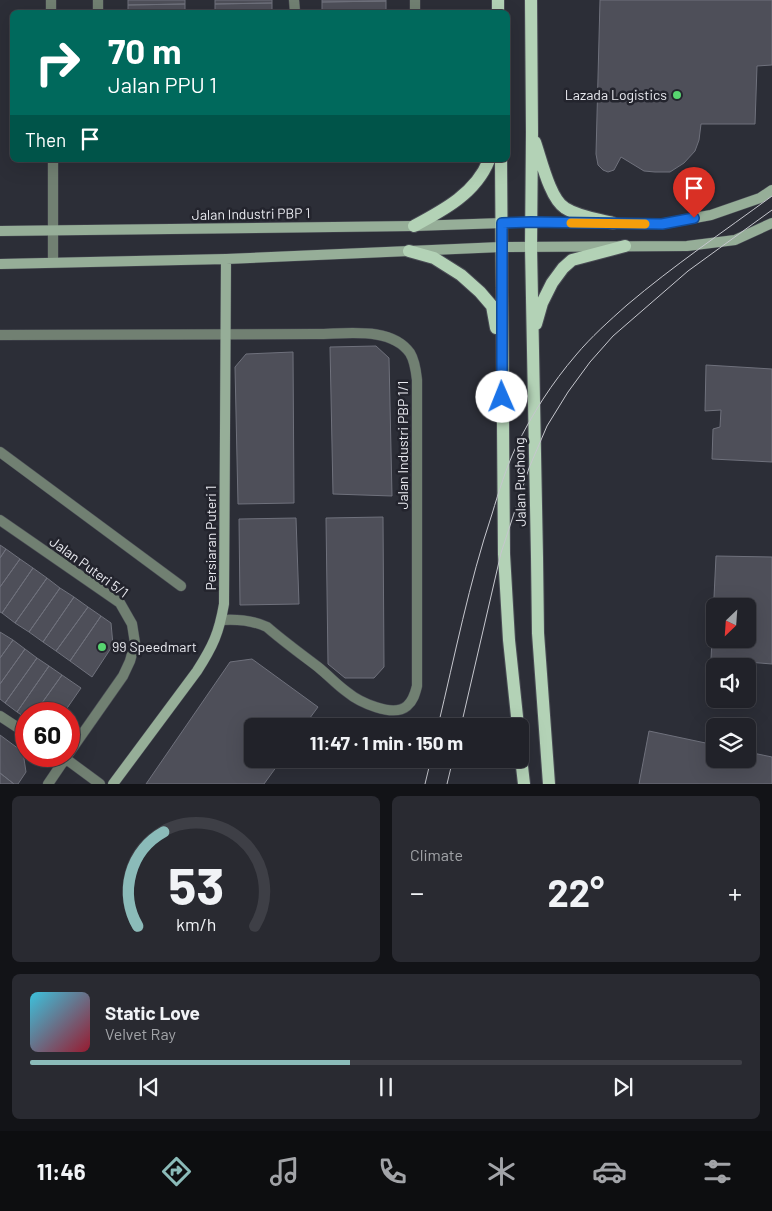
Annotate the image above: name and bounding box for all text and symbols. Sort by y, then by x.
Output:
text: 70 m [108,29,182,71]
icon: right [25,30,90,95]
text: Jalan PPU 1 [108,71,217,97]
place label: Lazada Logistics [565,86,667,103]
marker: Lazada Logistics [671,89,683,101]
icon: arrive [76,125,104,153]
text: Then [25,128,66,151]
pin [673,167,715,218]
icon: arrive [680,174,708,202]
street label: Jalan Industri PBP 1 [192,204,310,223]
position arrow [475,370,527,422]
street label: Jalan Industri PBP 1/1 [394,380,411,510]
street label: Jalan Puchong [510,437,529,527]
street label: Persiaran Puteri 1 [202,485,219,591]
street label: Jalan Puteri 5/1 [47,532,132,601]
north arrow [706,598,756,648]
map controls [706,598,756,768]
place label: 99 Speedmart [112,638,197,655]
marker: 99 Speedmart [96,641,108,653]
button: sound [706,658,756,708]
speed limit sign: 60 [15,702,80,767]
button: layers [706,718,756,768]
text: 11:47 · 1 min · 150 m [310,731,463,754]
text: Climate [410,845,463,864]
text: 53 [168,853,224,915]
text: 22° [548,869,604,915]
text: − [410,875,424,909]
text: + [728,875,742,909]
text: km/h [176,913,216,935]
text: Static Love [105,1001,200,1024]
text: Velvet Ray [105,1024,176,1043]
icon: previous [135,1073,163,1101]
icon: pause [372,1073,400,1101]
icon: next [609,1073,637,1101]
icon: directions [159,1154,194,1189]
icon: music [267,1154,302,1189]
icon: phone [375,1154,410,1189]
icon: climate [484,1154,519,1189]
icon: car [592,1154,627,1189]
icon: filters [700,1154,735,1189]
text: 11:46 [37,1158,86,1184]

